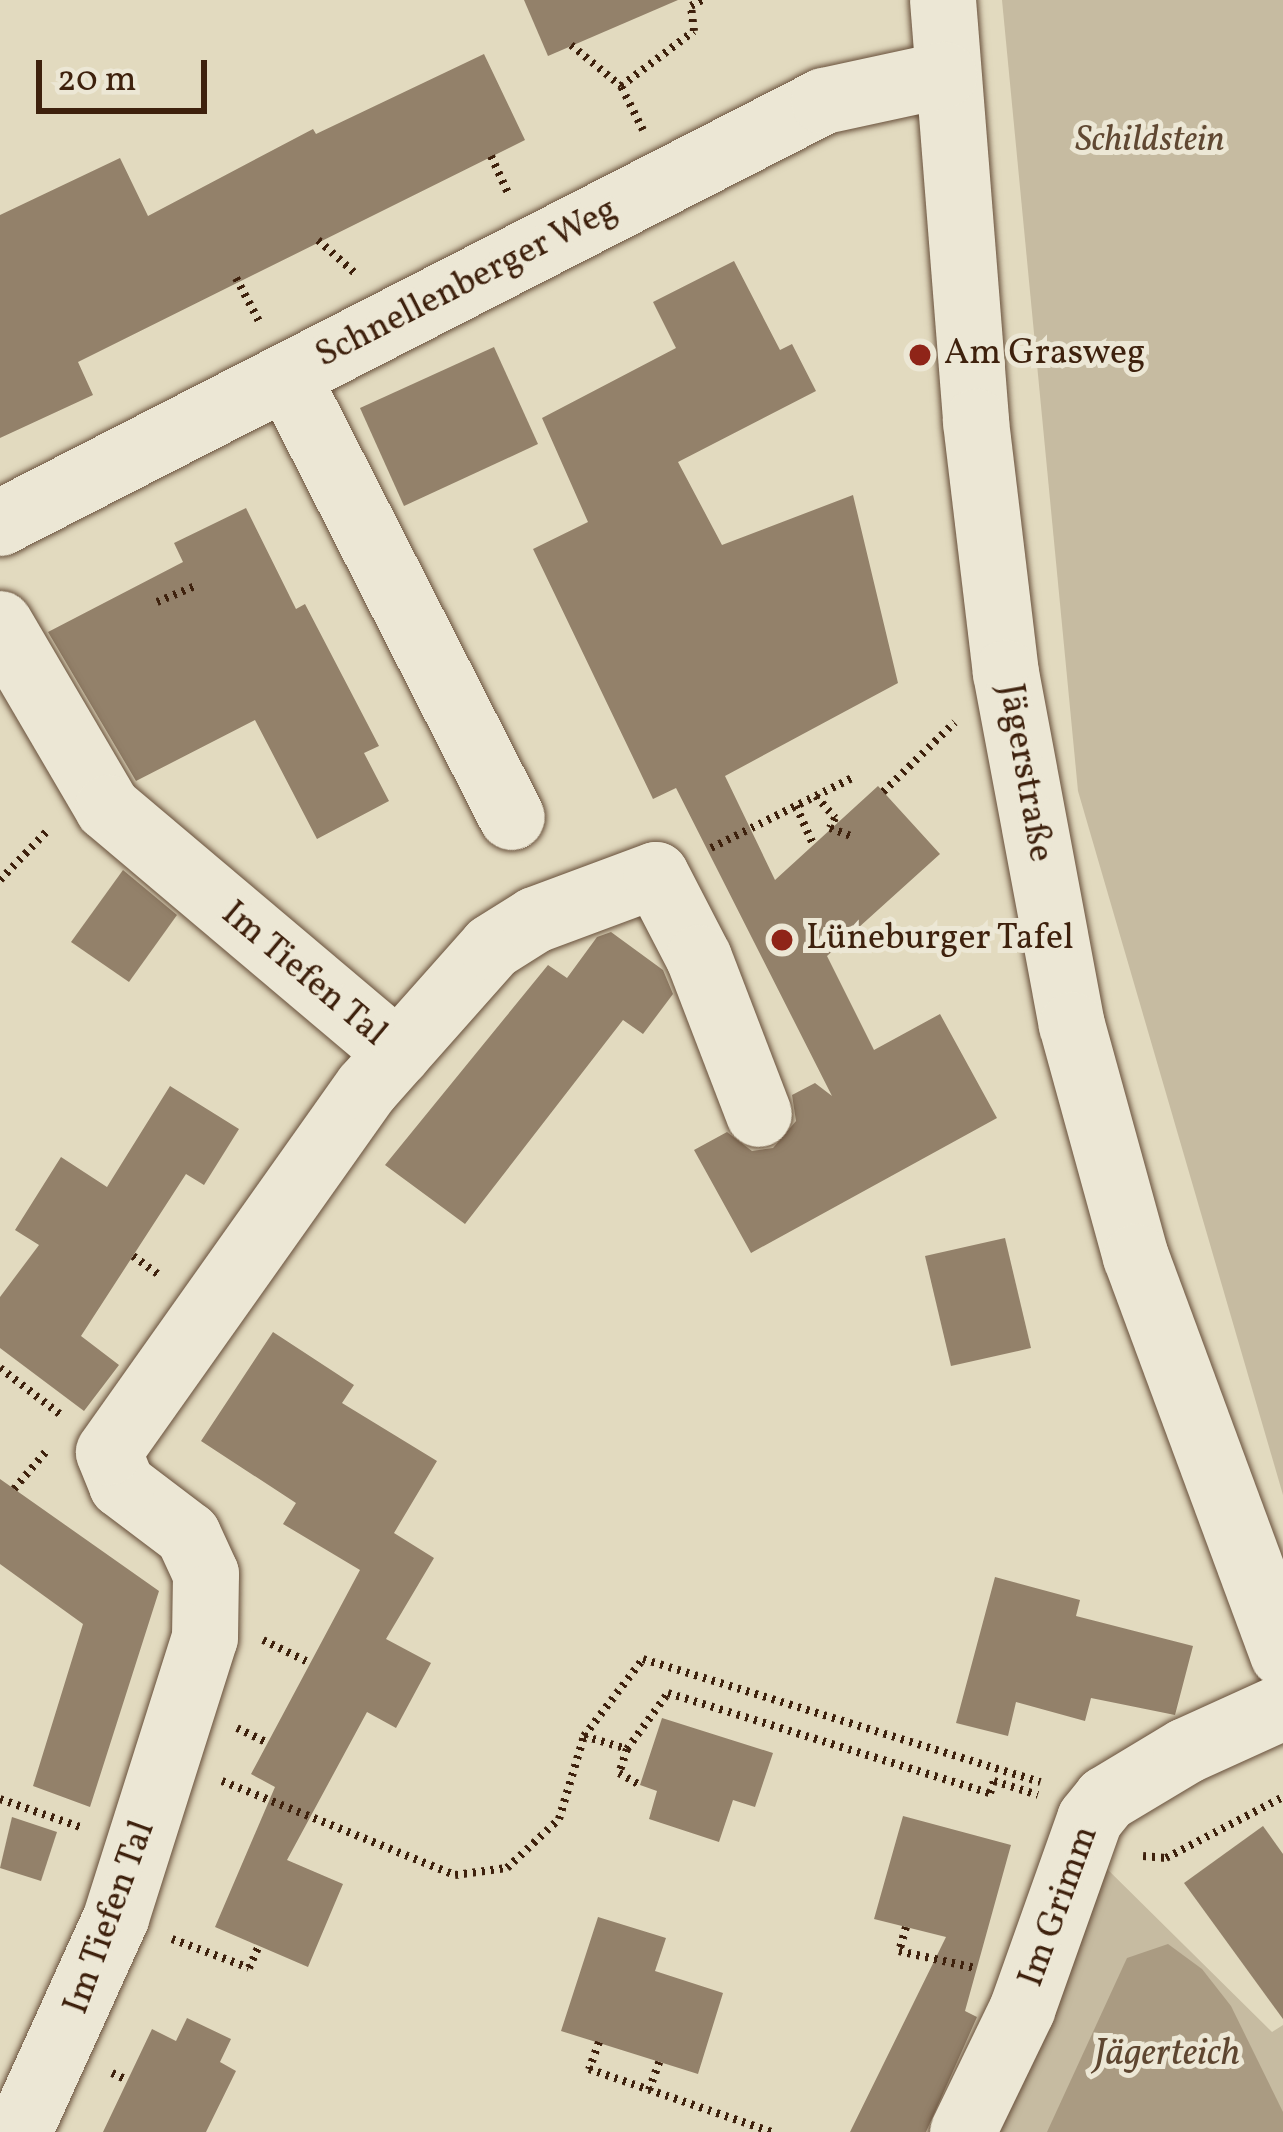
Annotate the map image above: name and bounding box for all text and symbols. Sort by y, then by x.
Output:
scale bar [42,36,213,110]
text: 20 m [57,56,137,106]
park label: Schildstein [1075,120,1225,164]
street label: Schnellenberger Weg [309,189,625,379]
place label: Am Grasweg [944,333,1145,377]
marker: Am Grasweg [907,342,933,368]
street label: Jägerstraße [987,681,1061,865]
street label: Im Tiefen Tal [211,893,395,1057]
place label: Lüneburger Tafel [806,918,1075,962]
marker: Lüneburger Tafel [769,927,795,953]
street label: Im Tiefen Tal [56,1814,166,2022]
street label: Im Grimm [1011,1821,1109,1993]
water label: Jägerteich [1094,2031,1240,2077]

